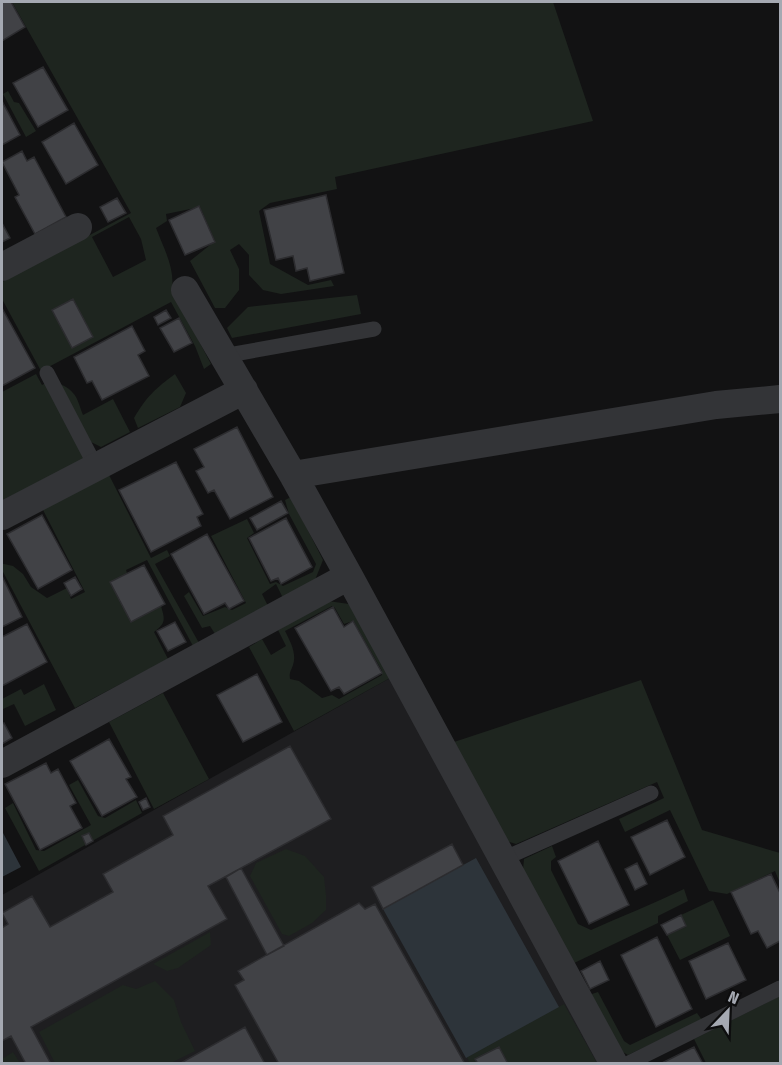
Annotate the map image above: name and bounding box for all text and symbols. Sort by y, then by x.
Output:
north arrow [698,981,758,1041]
text: N [726,987,742,1008]

